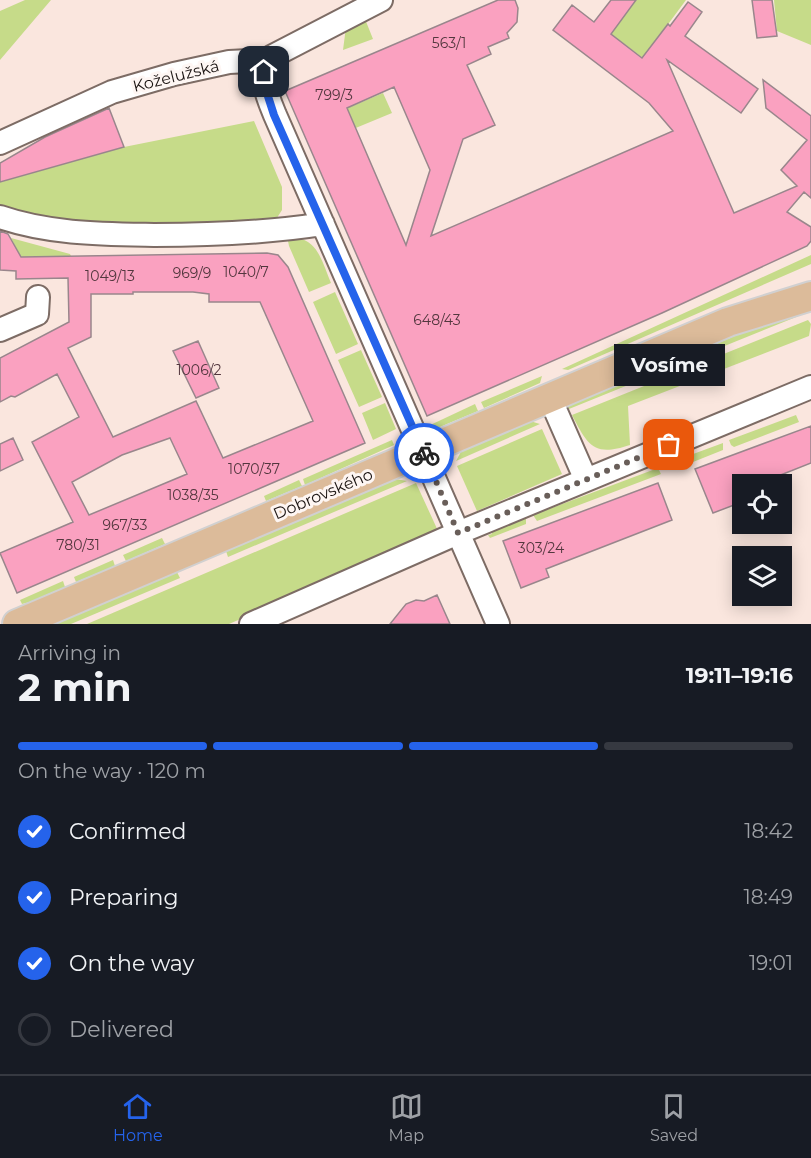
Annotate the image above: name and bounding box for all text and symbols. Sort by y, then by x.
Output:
house number: 563/1 [432,34,466,52]
pin [238,46,289,97]
icon: home [247,55,280,88]
street label: Koželužská [131,56,221,96]
house number: 799/3 [315,86,353,104]
house number: 1040/7 [223,263,269,281]
house number: 969/9 [173,264,211,282]
house number: 1049/13 [85,267,135,285]
house number: 648/43 [413,311,461,329]
callout: Vosíme [614,343,724,385]
text: Vosíme [631,353,708,377]
house number: 1006/2 [177,361,221,379]
pin [643,419,694,470]
courier [394,423,454,483]
icon: bag [652,428,685,461]
icon: bike [408,437,441,470]
house number: 1070/37 [228,460,280,478]
street label: Dobrovského [270,465,376,523]
map controls [732,474,792,606]
button: locate [732,474,792,534]
house number: 1038/35 [167,486,219,504]
house number: 967/33 [102,516,148,534]
house number: 780/31 [56,536,100,554]
house number: 303/24 [518,539,565,557]
button: layers [732,546,792,606]
text: Arriving in [18,641,121,665]
text: 19:11–19:16 [686,662,793,689]
text: 2 min [18,663,132,711]
text: On the way · 120 m [18,759,206,783]
icon: check [18,815,51,848]
text: Confirmed [69,818,186,845]
text: 18:42 [744,819,793,843]
icon: check [18,881,51,914]
text: Preparing [69,884,178,911]
text: 18:49 [744,885,793,909]
icon: check [18,947,51,980]
text: On the way [69,950,194,977]
text: 19:01 [749,951,793,975]
text: Delivered [69,1016,174,1043]
tab: Home [113,1090,163,1145]
tab: Map [389,1090,424,1145]
tab: Saved [650,1090,698,1145]

